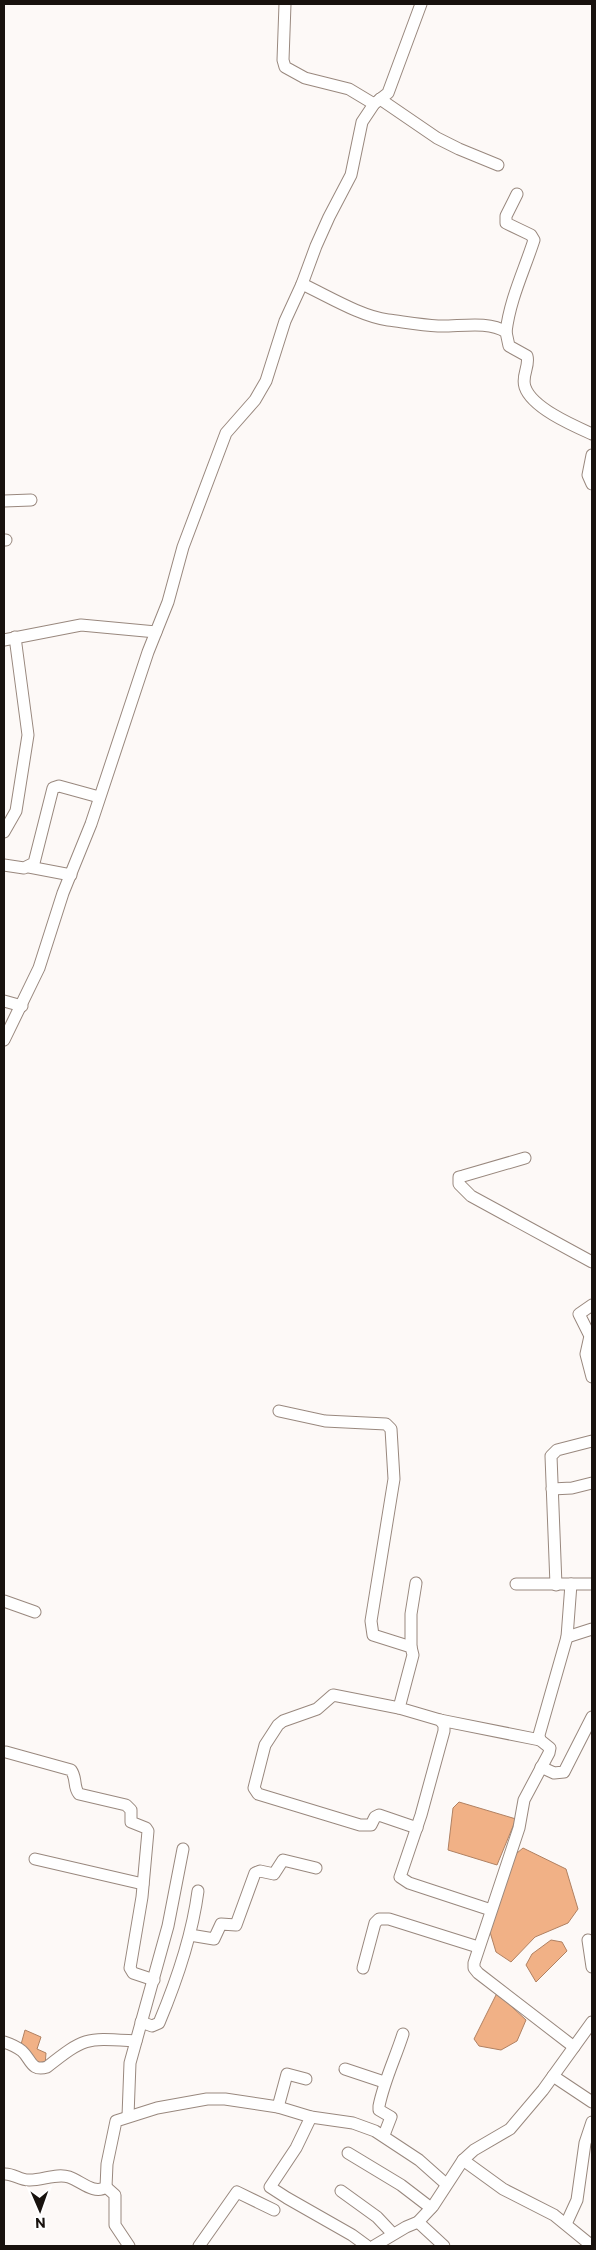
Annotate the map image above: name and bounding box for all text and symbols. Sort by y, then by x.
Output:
north arrow [15,2185,65,2235]
text: N [35,2215,46,2232]

